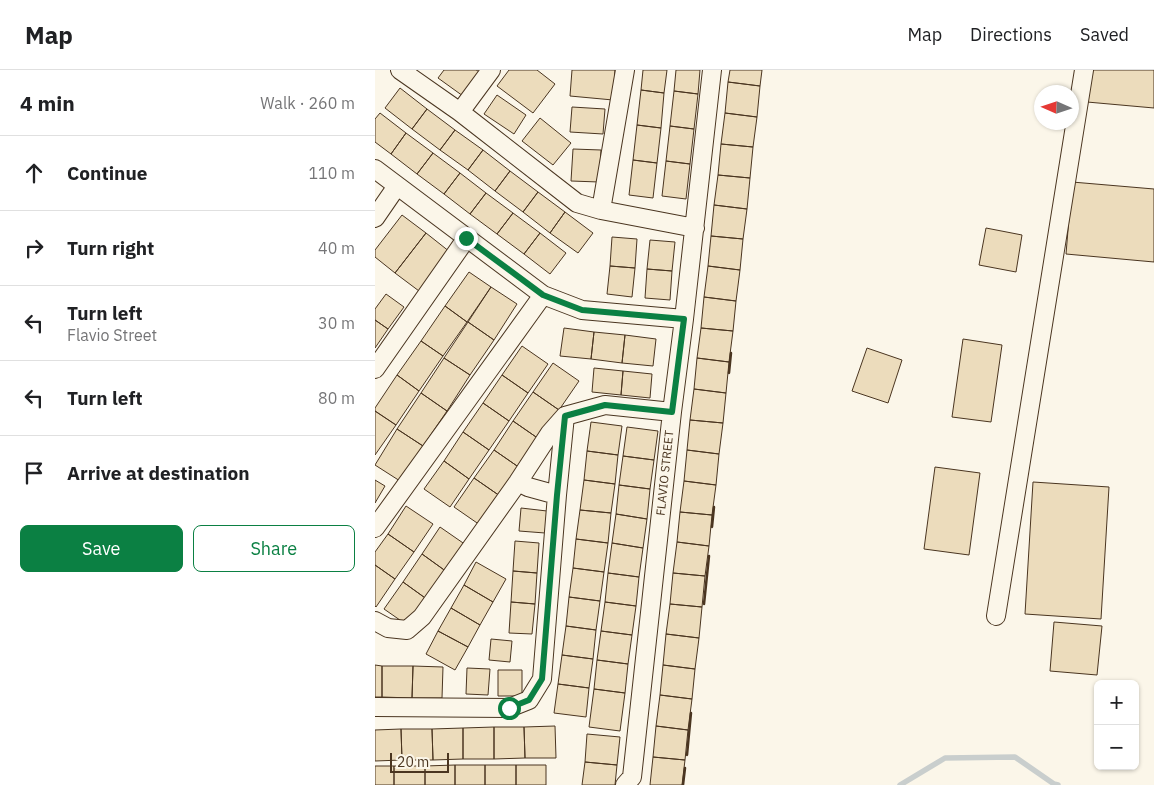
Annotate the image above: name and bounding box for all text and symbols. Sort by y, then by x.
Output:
text: Map [25,19,73,51]
text: Map [907,23,942,46]
text: Directions [970,23,1052,46]
text: Saved [1080,23,1129,46]
north arrow [1034,85,1079,130]
text: 4 min [20,89,75,117]
text: Walk · 260 m [260,93,355,113]
icon: ahead [20,159,48,187]
text: Continue [67,161,147,185]
text: 110 m [308,163,355,183]
route end [455,227,478,250]
icon: right [20,234,48,262]
text: Turn right [67,236,154,260]
text: 40 m [318,238,355,258]
text: Turn left [67,301,143,325]
icon: left [20,309,48,337]
text: 30 m [318,313,355,333]
text: Flavio Street [67,325,157,345]
icon: left [20,384,48,412]
text: Turn left [67,386,143,410]
text: 80 m [318,388,355,408]
street label: FLAVIO STREET [653,429,676,516]
icon: arrive [20,459,48,487]
text: Arrive at destination [67,461,250,485]
button: Save [20,525,183,572]
button: Share [193,525,355,572]
map controls [1094,680,1139,770]
button: + [1094,680,1139,725]
route start [498,697,521,720]
button: − [1094,725,1139,770]
scale bar [390,750,449,773]
text: 20 m [397,753,429,771]

